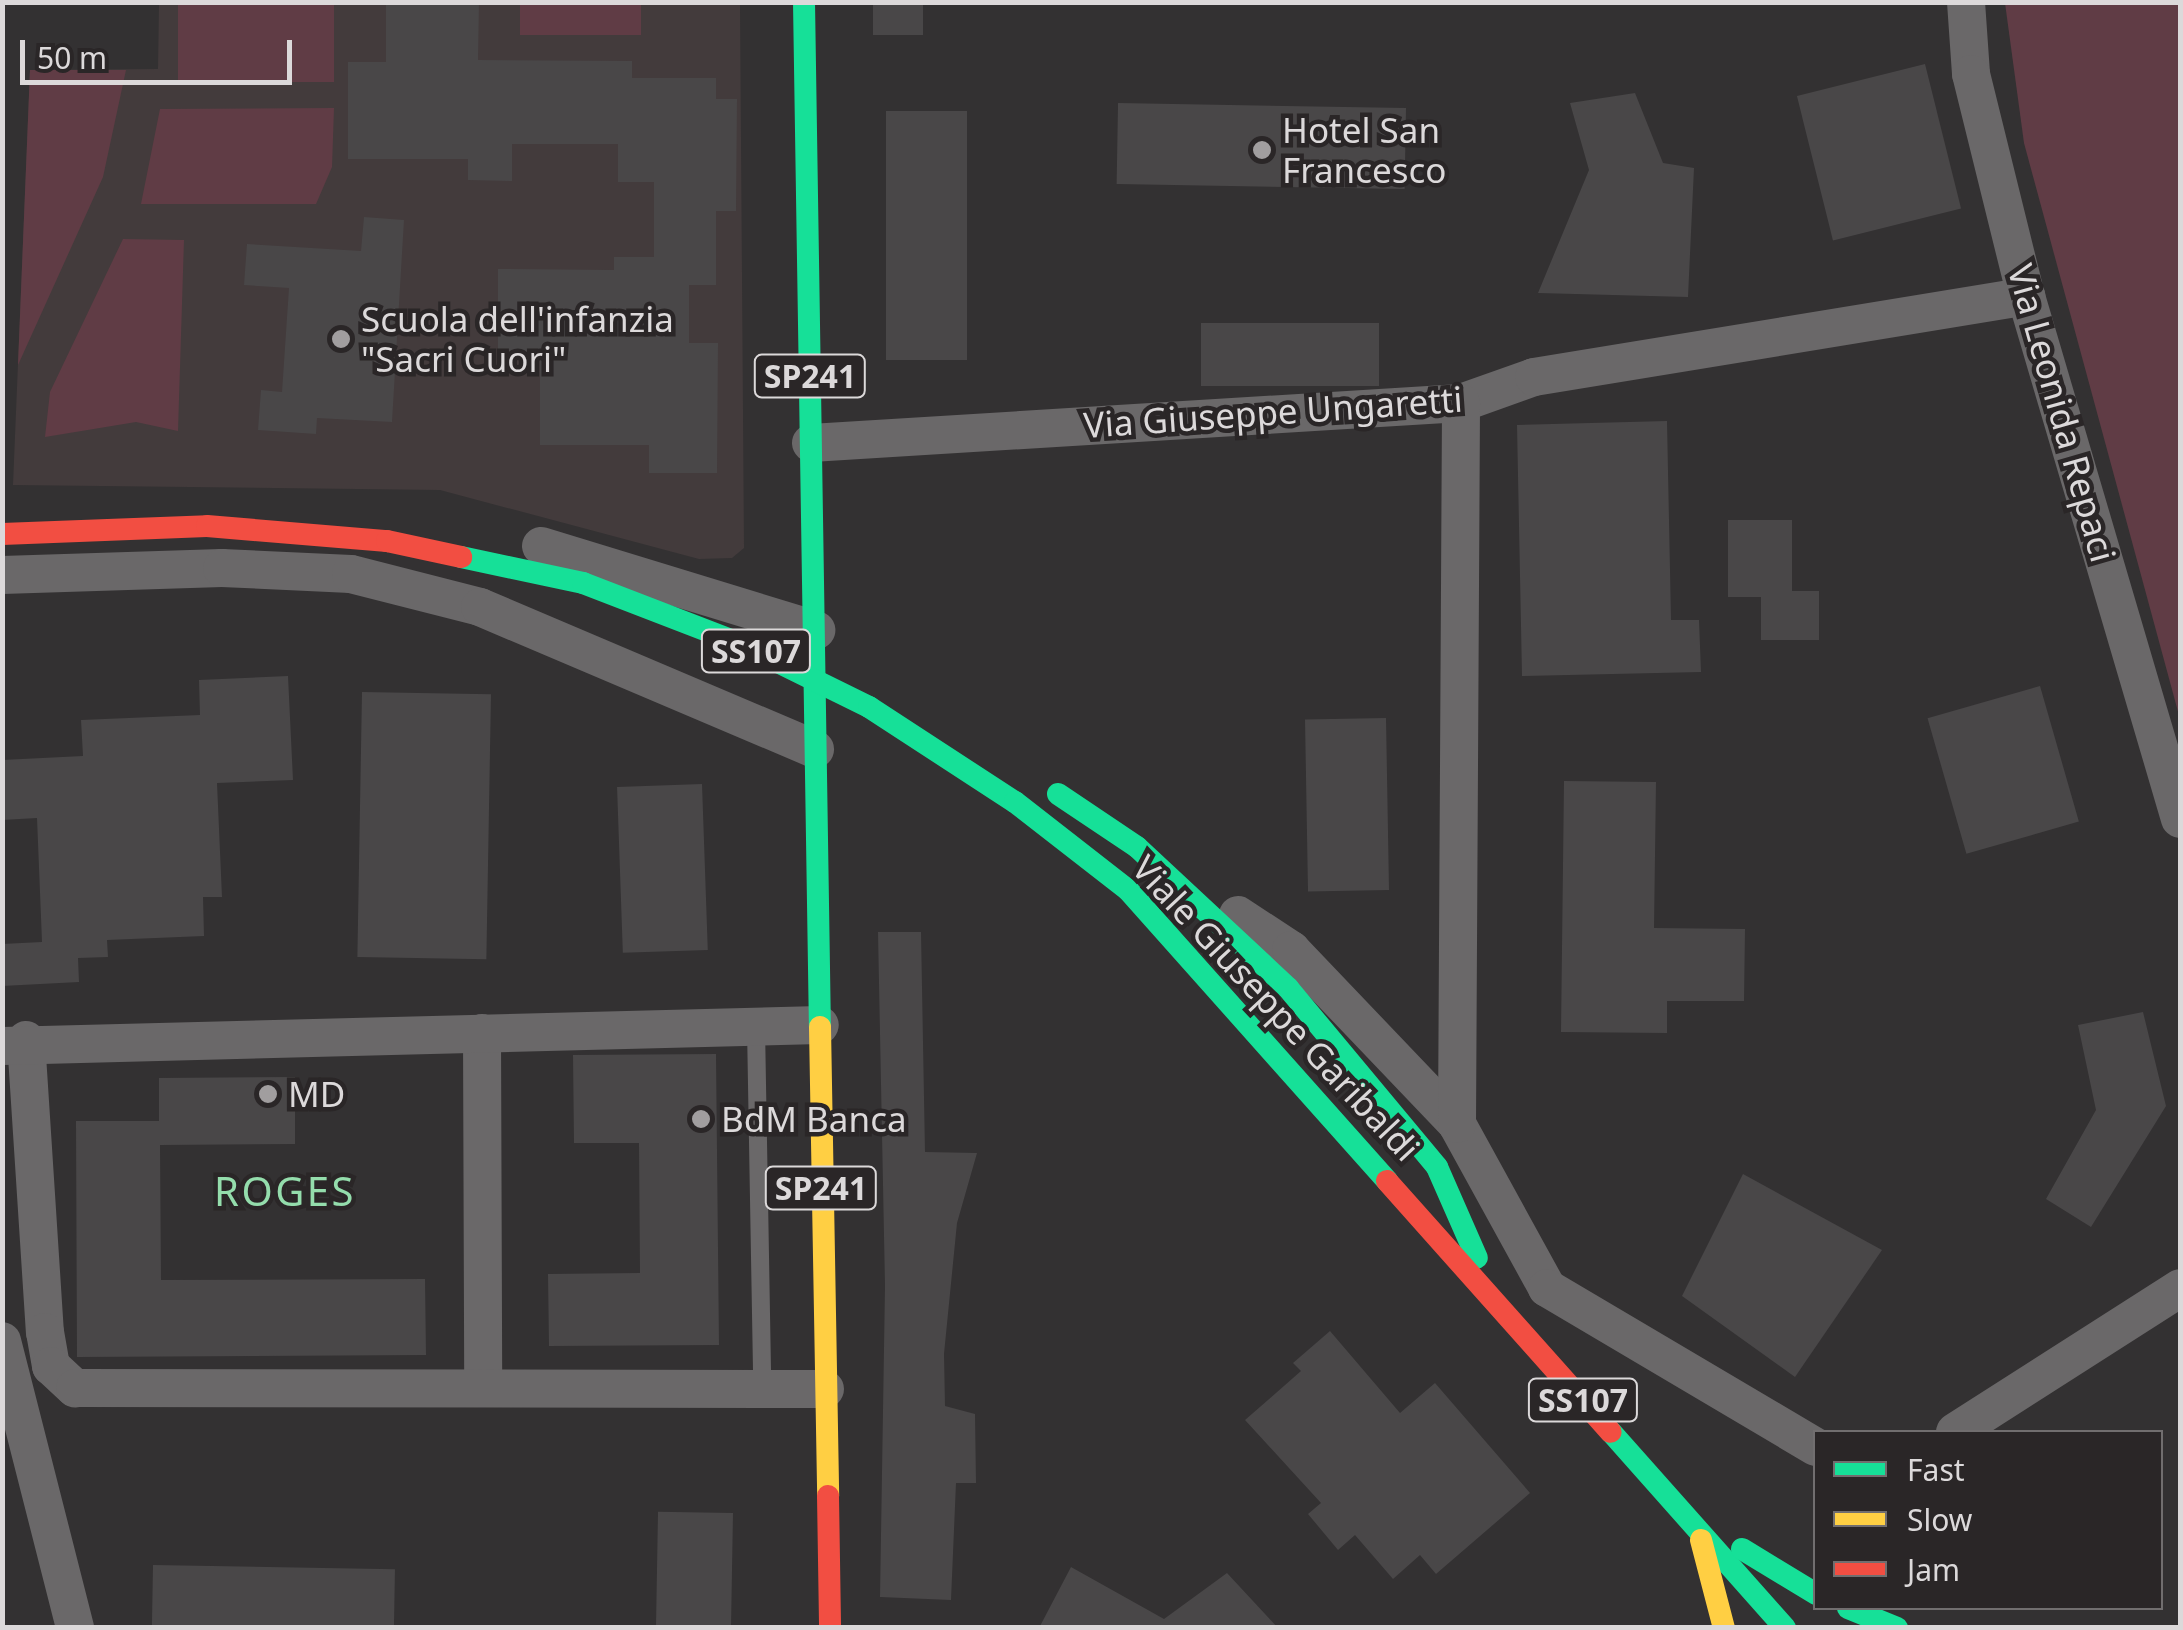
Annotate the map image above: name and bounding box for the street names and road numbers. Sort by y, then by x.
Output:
street label: Via Leonida Repaci [1999,259,2125,567]
road number: SP241 [752,349,868,403]
street label: Via Giuseppe Ungaretti [1082,378,1464,446]
road number: SS107 [698,624,814,678]
street label: Viale Giuseppe Garibaldi [1124,847,1428,1169]
road number: SP241 [764,1161,878,1215]
road number: SS107 [1526,1373,1640,1427]

